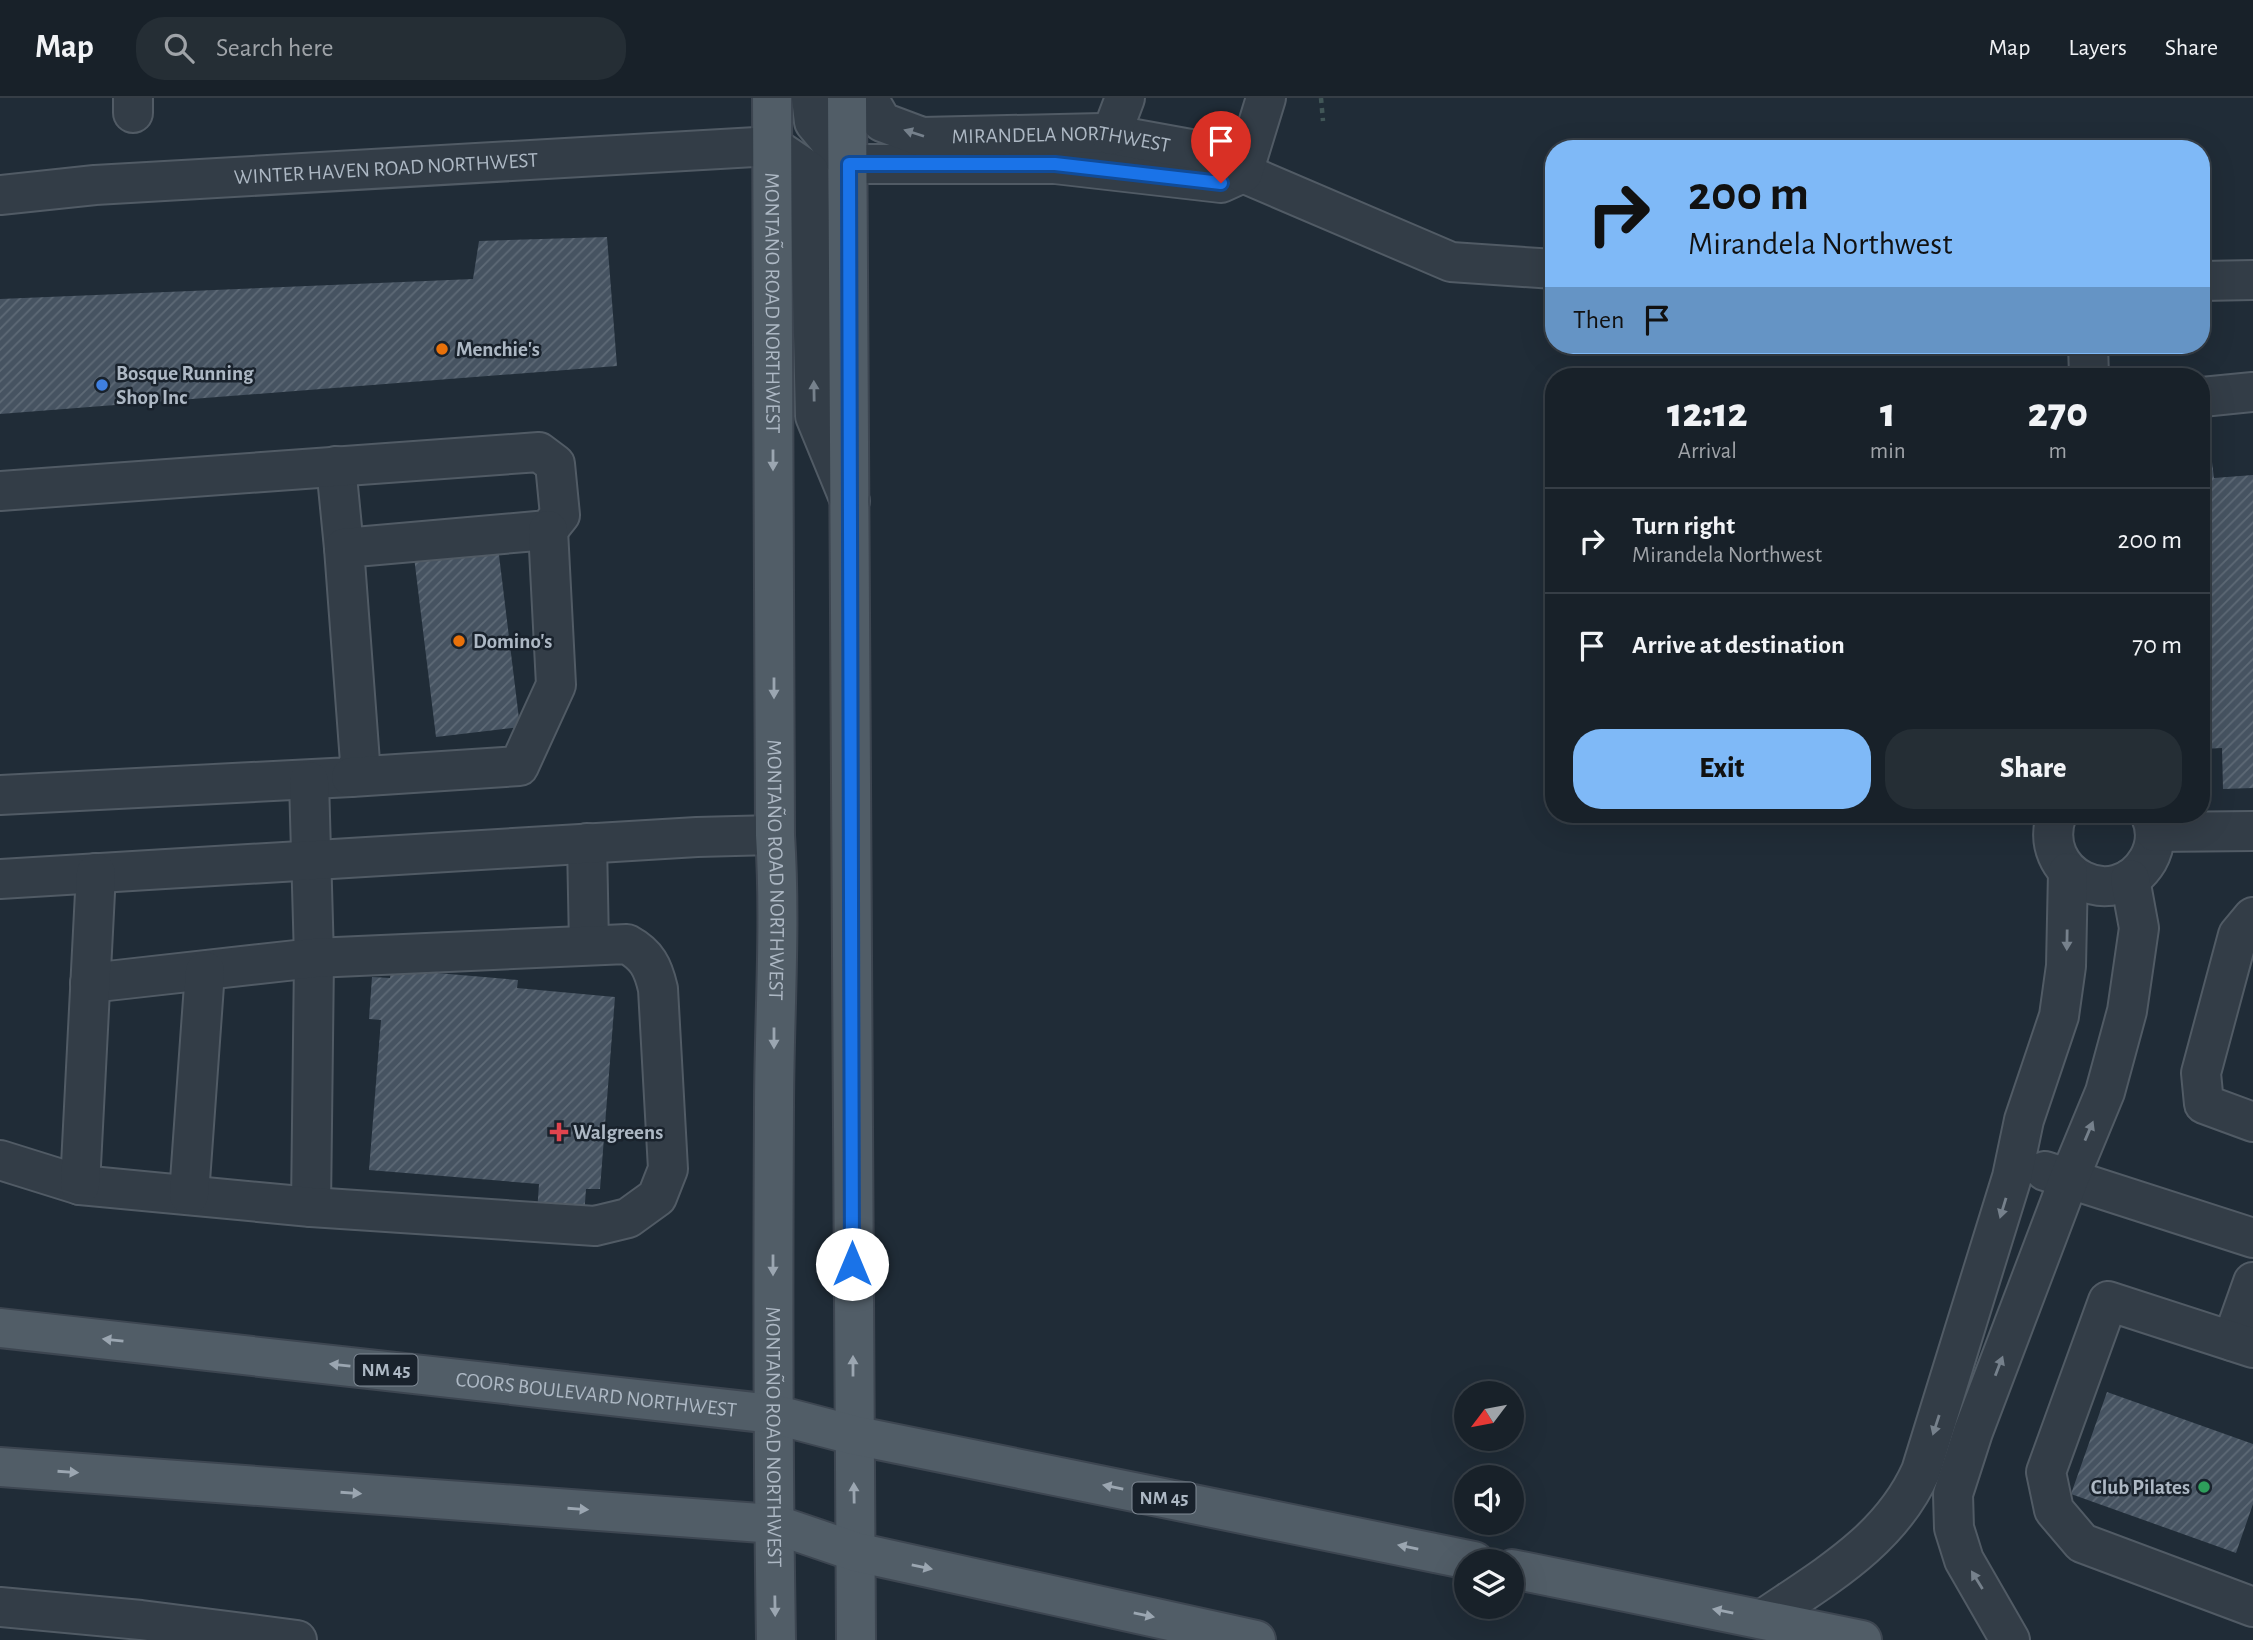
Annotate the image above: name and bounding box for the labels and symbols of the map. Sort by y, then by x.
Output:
pin [1191,111,1251,183]
street label: MIRANDELA NORTHWEST [951,122,1172,156]
one-way arrow [903,127,924,138]
street label: WINTER HAVEN ROAD NORTHWEST [233,149,539,187]
street label: MONTAÑO ROAD NORTHWEST [762,172,785,434]
place label: Menchie's [456,339,540,360]
marker: Menchie's [434,341,450,357]
place label: Bosque Running Shop Inc [116,363,254,408]
marker: Bosque Running Shop Inc [94,377,110,393]
one-way arrow [808,379,820,401]
one-way arrow [767,449,779,471]
place label: Domino's [473,631,552,652]
marker: Domino's [451,633,467,649]
one-way arrow [768,677,780,699]
street label: MONTAÑO ROAD NORTHWEST [764,739,788,1001]
one-way arrow [2061,930,2073,952]
one-way arrow [768,1027,780,1049]
one-way arrow [2083,1120,2094,1141]
place label: Walgreens [573,1122,663,1143]
marker: Walgreens [551,1124,567,1140]
one-way arrow [1997,1198,2007,1219]
position arrow [815,1227,889,1301]
one-way arrow [767,1254,779,1276]
street label: MONTAÑO ROAD NORTHWEST [763,1306,786,1568]
one-way arrow [102,1335,124,1346]
road number: NM 45 [354,1354,418,1386]
one-way arrow [847,1355,859,1377]
one-way arrow [1993,1356,2004,1377]
one-way arrow [328,1359,350,1370]
street label: COORS BOULEVARD NORTHWEST [455,1368,738,1420]
north arrow [1454,1381,1524,1451]
one-way arrow [1930,1415,1941,1436]
one-way arrow [57,1467,79,1478]
place label: Club Pilates [2091,1477,2190,1498]
marker: Club Pilates [2196,1479,2212,1495]
one-way arrow [849,1482,860,1504]
one-way arrow [1102,1482,1124,1493]
road number: NM 45 [1132,1482,1196,1514]
one-way arrow [340,1488,362,1499]
one-way arrow [567,1504,589,1515]
one-way arrow [1397,1542,1419,1553]
one-way arrow [911,1561,933,1572]
one-way arrow [1971,1571,1984,1590]
one-way arrow [770,1596,781,1618]
one-way arrow [1712,1606,1734,1617]
one-way arrow [1134,1610,1156,1621]

